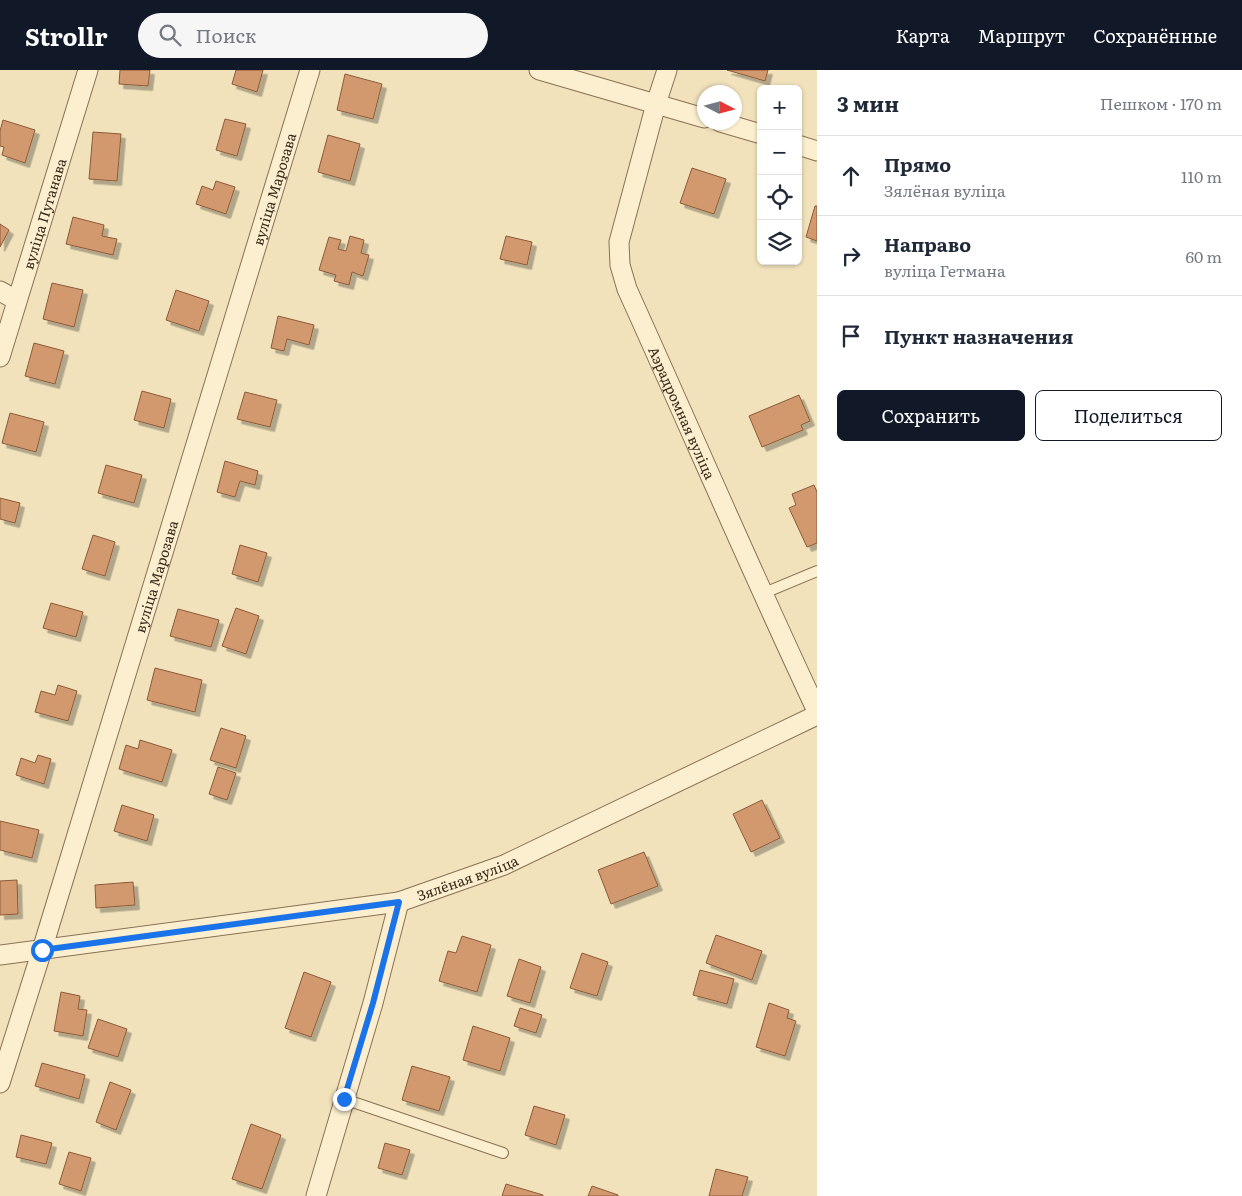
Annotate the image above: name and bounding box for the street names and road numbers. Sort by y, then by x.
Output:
street label: вуліца Марозава [247,130,300,248]
street label: вуліца Пуганава [18,155,71,272]
street label: Аэрадромная вуліца [644,343,721,483]
street label: вуліца Марозава [129,517,182,635]
street label: Зялёная вуліца [414,850,522,905]

